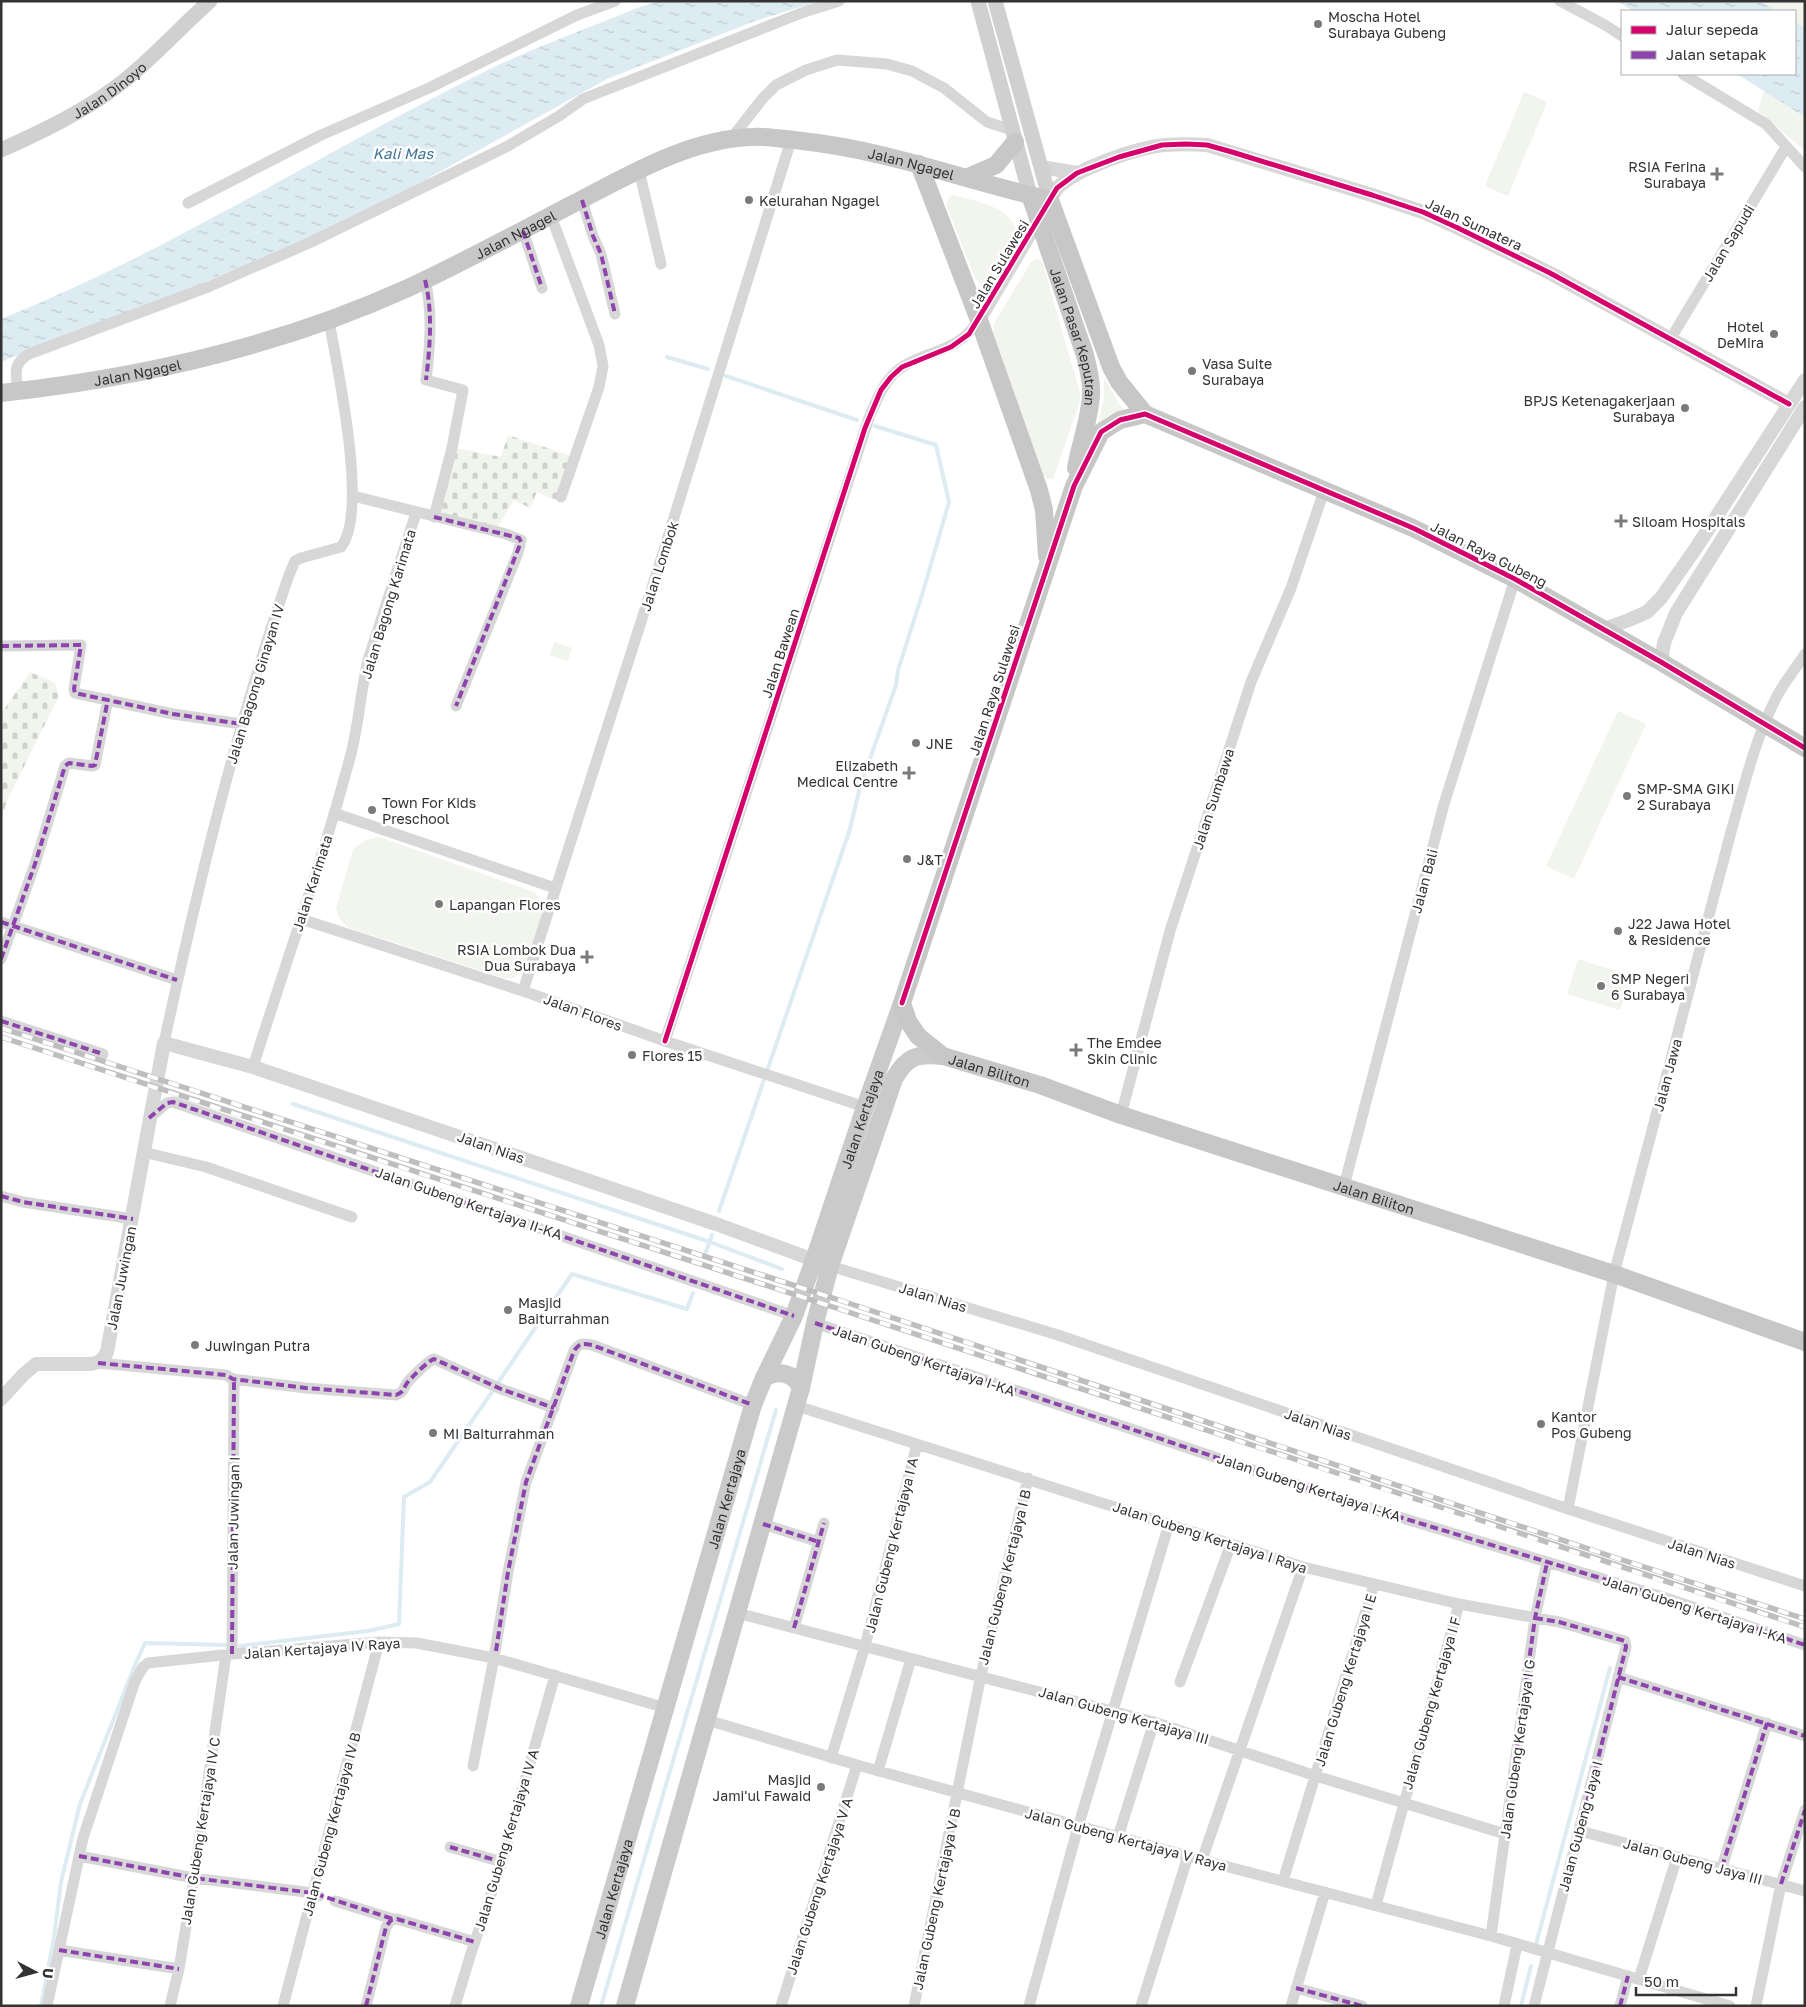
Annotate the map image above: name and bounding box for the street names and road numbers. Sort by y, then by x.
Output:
street label: Jalan Dinoyo [69,58,149,122]
street label: Jalan Ngagel [867,144,956,183]
street label: Jalan Sumatera [1423,194,1525,254]
street label: Jalan Sapudi [1698,202,1758,284]
street label: Jalan Ngagel [472,206,558,262]
street label: Jalan Sulawesi [966,217,1032,311]
street label: Jalan Pasar Keputran [1047,265,1100,407]
street label: Jalan Ngagel [92,355,183,389]
street label: Jalan Raya Gubeng [1428,517,1550,591]
street label: Jalan Lombok [636,519,682,613]
street label: Jalan Bagong Karimata [357,527,419,681]
street label: Jalan Bagong Ginayan IV [223,601,288,766]
street label: Jalan Bawean [758,606,802,700]
street label: Jalan Raya Sulawesi [965,623,1023,757]
street label: Jalan Sumbawa [1189,746,1237,852]
street label: Jalan Karimata [288,833,336,933]
street label: Jalan Bali [1407,847,1441,915]
street label: Jalan Flores [542,990,624,1034]
street label: Jalan Jawa [1649,1037,1685,1113]
street label: Jalan Biliton [947,1050,1032,1090]
street label: Jalan Kertajaya [837,1067,886,1171]
street label: Jalan Nias [455,1128,527,1166]
street label: Jalan Gubeng Kertajaya II-KA [373,1163,565,1243]
street label: Jalan Biliton [1331,1176,1417,1218]
street label: Jalan Juwingan [103,1225,139,1331]
street label: Jalan Nias [897,1279,969,1315]
street label: Jalan Gubeng Kertajaya I-KA [830,1321,1018,1399]
street label: Jalan Nias [1282,1405,1354,1443]
street label: Jalan Kertajaya [703,1447,748,1551]
street label: Jalan Gubeng Kertajaya I-KA [1215,1449,1404,1525]
street label: Jalan Gubeng Kertajaya I A [861,1455,921,1634]
street label: Jalan Juwingan I [224,1456,242,1570]
street label: Jalan Gubeng Kertajaya I B [974,1488,1034,1666]
street label: Jalan Gubeng Kertajaya I Raya [1111,1498,1309,1576]
street label: Jalan Nias [1666,1534,1738,1572]
street label: Jalan Gubeng Kertajaya I-KA [1601,1571,1790,1647]
street label: Jalan Gubeng Kertajaya I E [1311,1592,1379,1768]
street label: Jalan Gubeng Kertajaya I F [1398,1615,1464,1791]
street label: Jalan Kertajaya IV Raya [243,1634,401,1662]
street label: Jalan Gubeng Kertajaya I G [1496,1658,1538,1840]
street label: Jalan Gubeng Kertajaya III [1037,1683,1211,1747]
street label: Jalan Gubeng Kertajaya IV B [298,1730,364,1918]
street label: Jalan Gubeng Kertajaya IV C [177,1736,223,1926]
street label: Jalan Gubeng Kertajaya IV A [470,1746,542,1933]
street label: Jalan Gubeng Jaya I [1554,1759,1606,1893]
street label: Jalan Gubeng Kertajaya V A [782,1795,856,1977]
street label: Jalan Gubeng Kertajaya V Raya [1023,1804,1229,1874]
street label: Jalan Gubeng Kertajaya V B [908,1807,964,1991]
street label: Jalan Gubeng Jaya III [1622,1834,1764,1888]
street label: Jalan Kertajaya [590,1837,636,1941]

